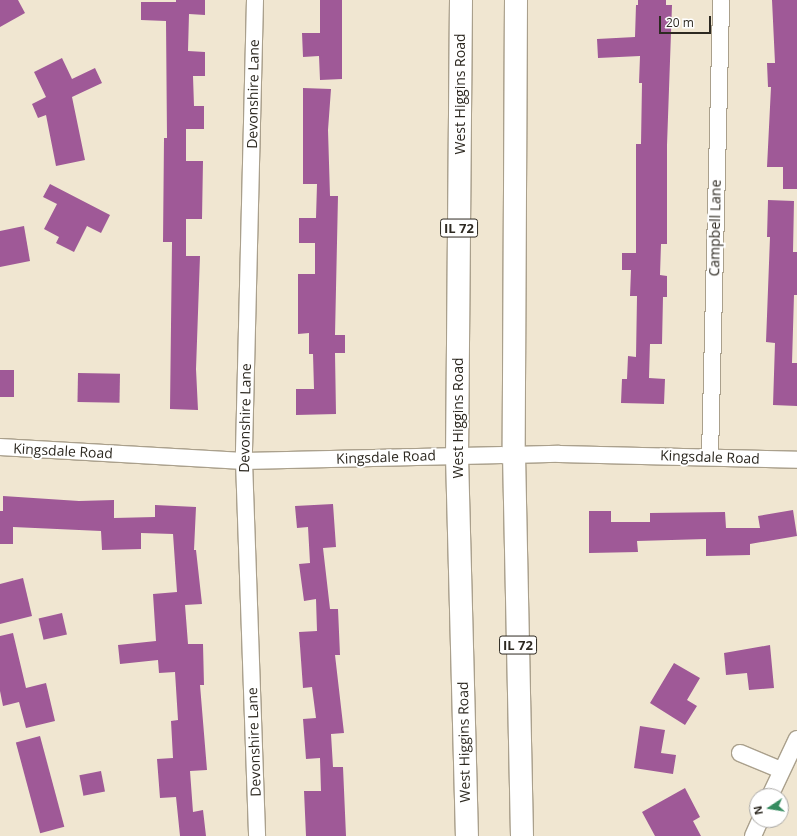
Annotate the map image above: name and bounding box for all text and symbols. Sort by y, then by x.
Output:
scale bar [661,8,713,34]
text: 20 m [666,14,694,31]
street label: West Higgins Road [452,34,468,154]
street label: Devonshire Lane [244,39,262,149]
street label: Campbell Lane [706,179,724,277]
road number: IL 72 [440,217,478,239]
street label: West Higgins Road [450,358,466,478]
street label: Devonshire Lane [236,363,254,473]
street label: Kingsdale Road [13,440,113,462]
street label: Kingsdale Road [336,447,436,467]
street label: Kingsdale Road [660,447,760,467]
road number: IL 72 [499,634,537,656]
street label: West Higgins Road [455,681,473,803]
street label: Devonshire Lane [244,687,264,797]
north arrow [749,788,789,828]
text: N [749,804,766,816]

